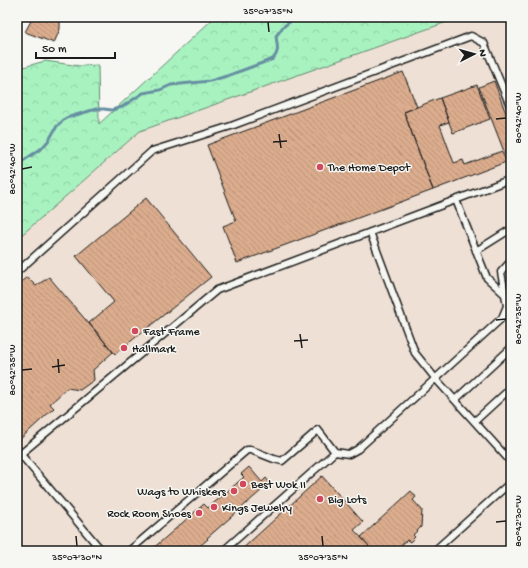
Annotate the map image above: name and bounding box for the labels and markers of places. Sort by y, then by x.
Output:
marker: The Home Depot [315,162,325,172]
place label: The Home Depot [327,162,411,176]
marker: Fast Frame [130,326,140,336]
place label: Fast Frame [142,326,201,340]
marker: Hallmark [119,343,129,353]
place label: Hallmark [132,343,177,357]
marker: Best Wok II [238,479,248,489]
place label: Best Wok II [250,479,306,493]
place label: Wags to Whiskers [137,486,227,500]
marker: Wags to Whiskers [229,486,239,496]
marker: Big Lots [315,494,325,504]
place label: Big Lots [327,494,367,508]
marker: Kings Jewelry [209,502,219,512]
place label: Kings Jewelry [222,502,292,516]
place label: Rock Room Shoes [107,508,192,522]
marker: Rock Room Shoes [194,508,204,518]

